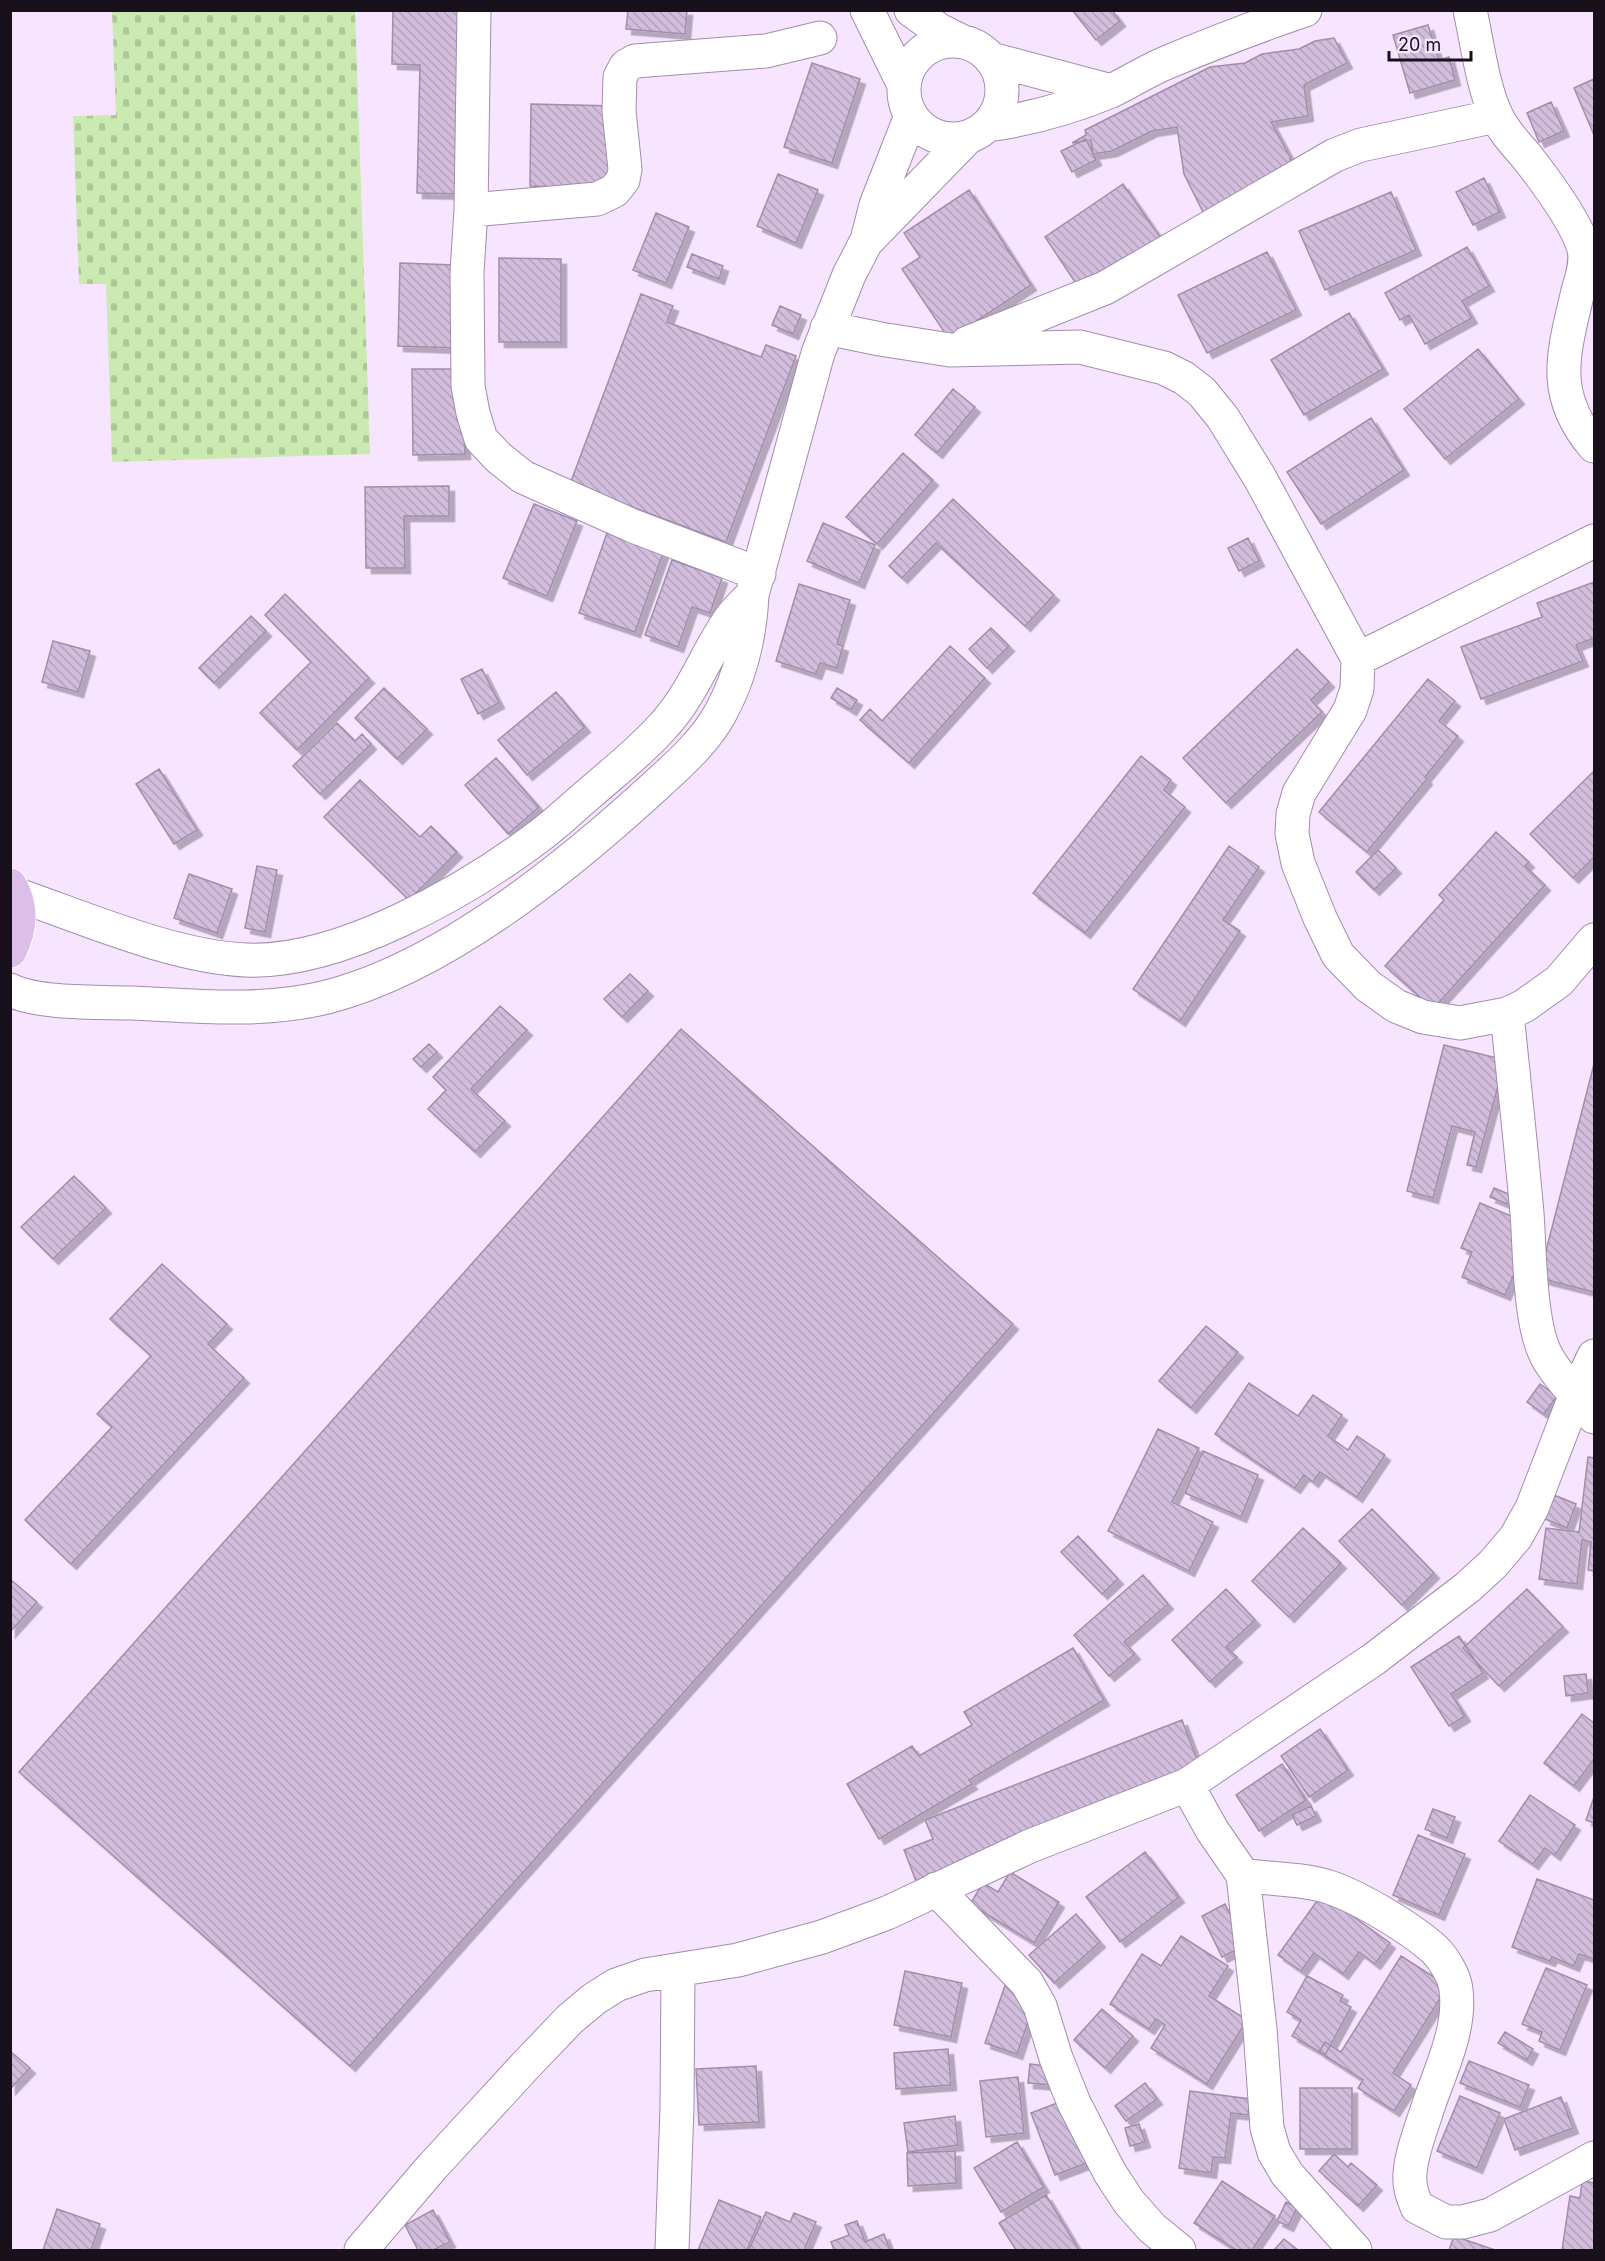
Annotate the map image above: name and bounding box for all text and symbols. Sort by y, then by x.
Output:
scale bar [1389,24,1472,62]
text: 20 m [1398,34,1441,55]

